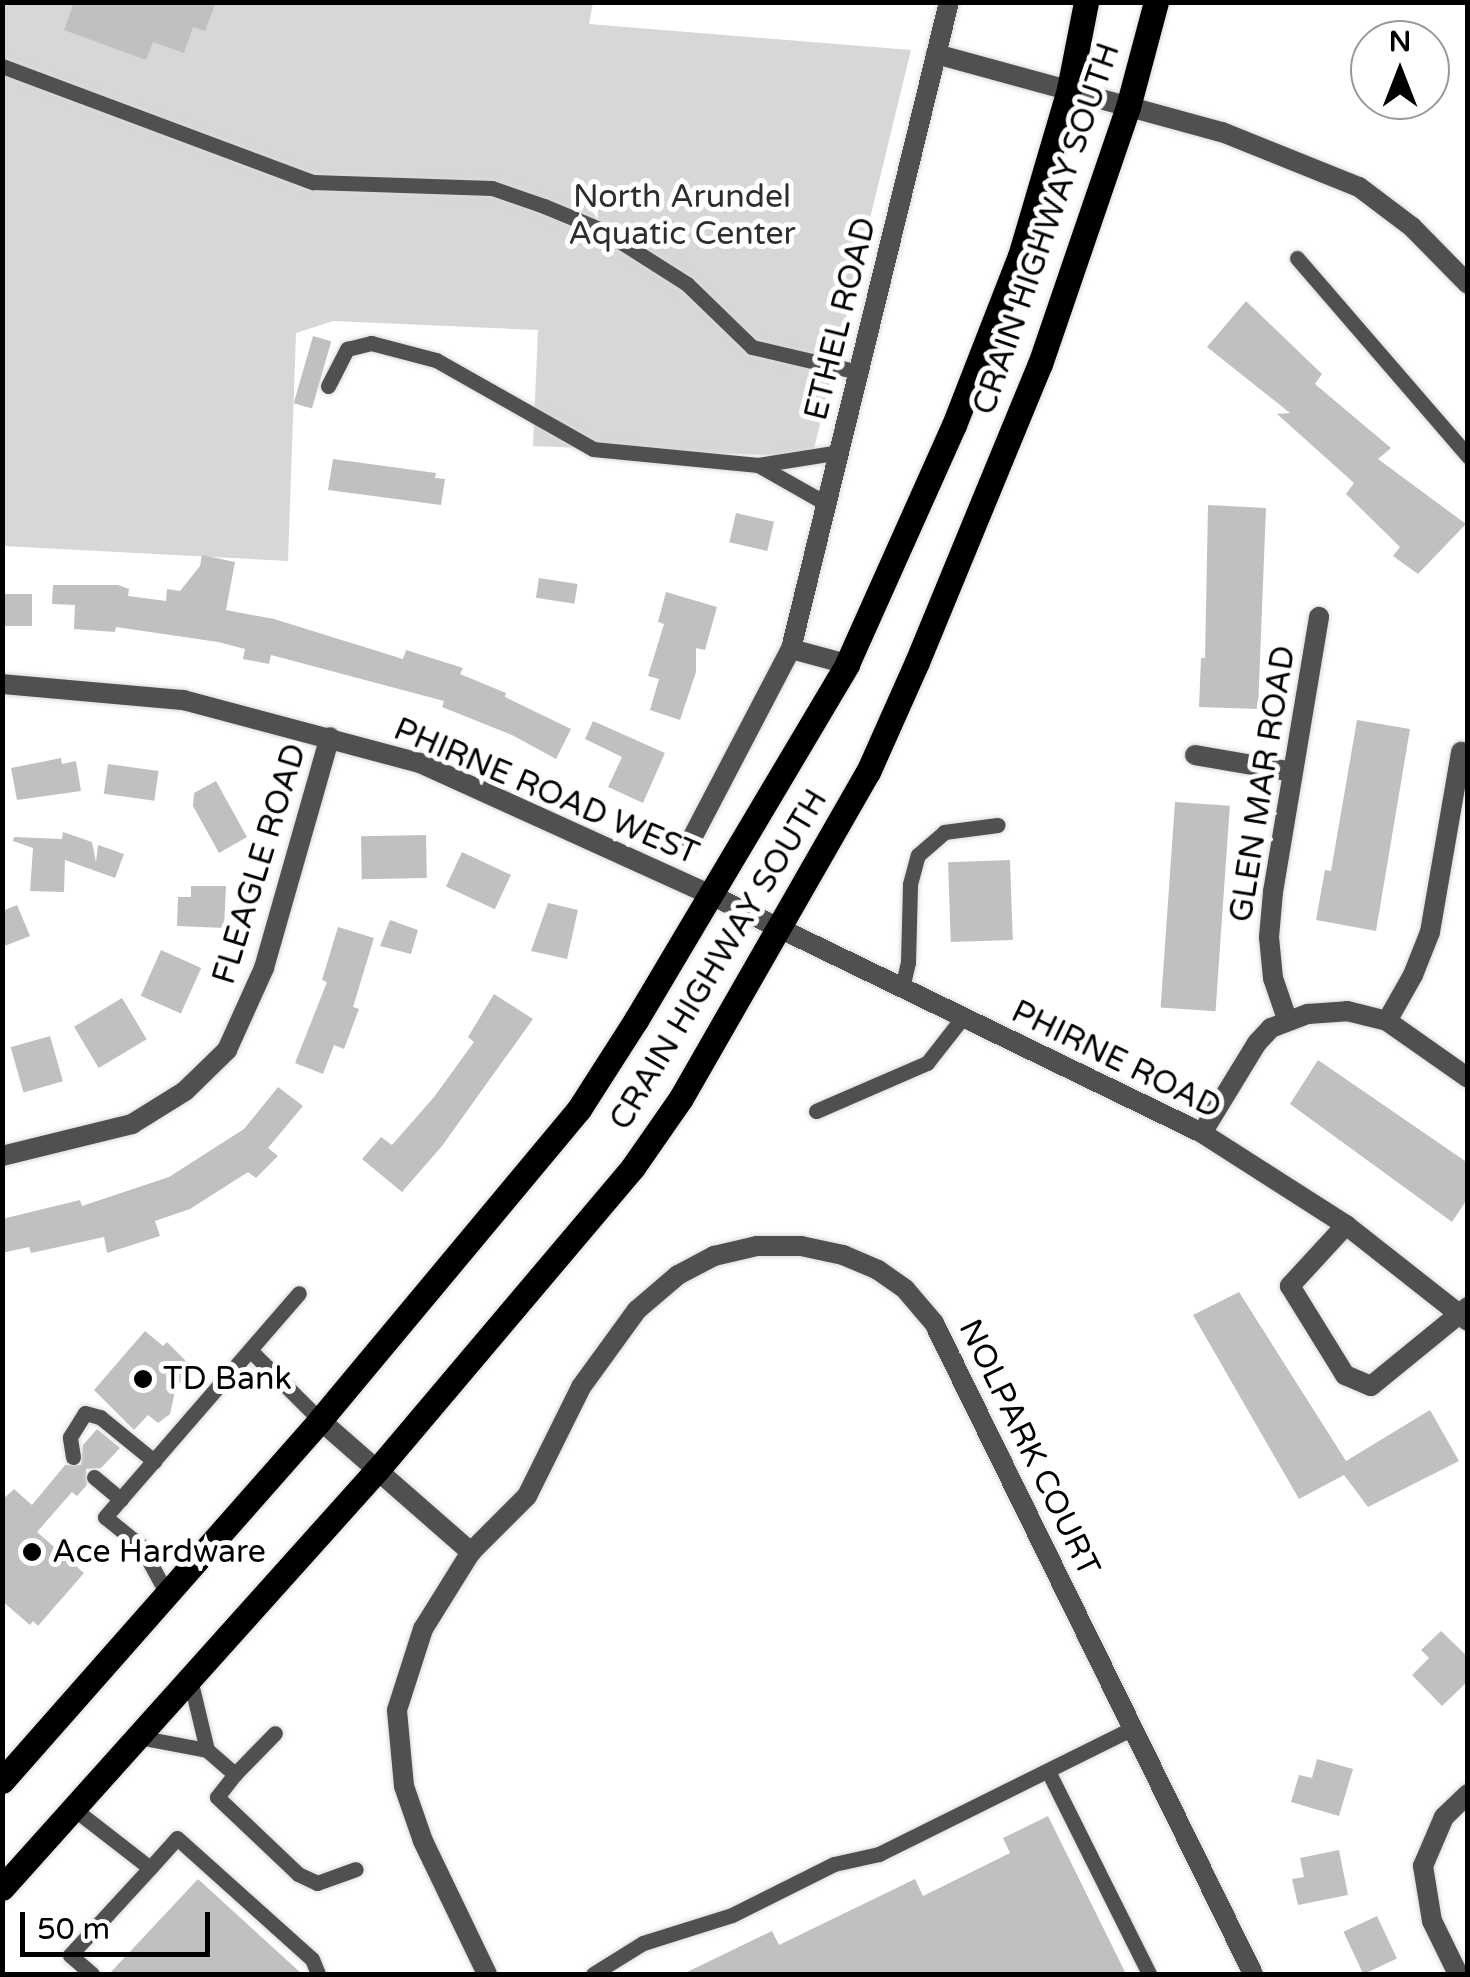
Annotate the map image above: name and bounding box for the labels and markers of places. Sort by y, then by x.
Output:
place label: TD Bank [163,1360,292,1398]
marker: TD Bank [132,1368,154,1390]
place label: Ace Hardware [52,1533,266,1571]
marker: Ace Hardware [21,1541,43,1563]

